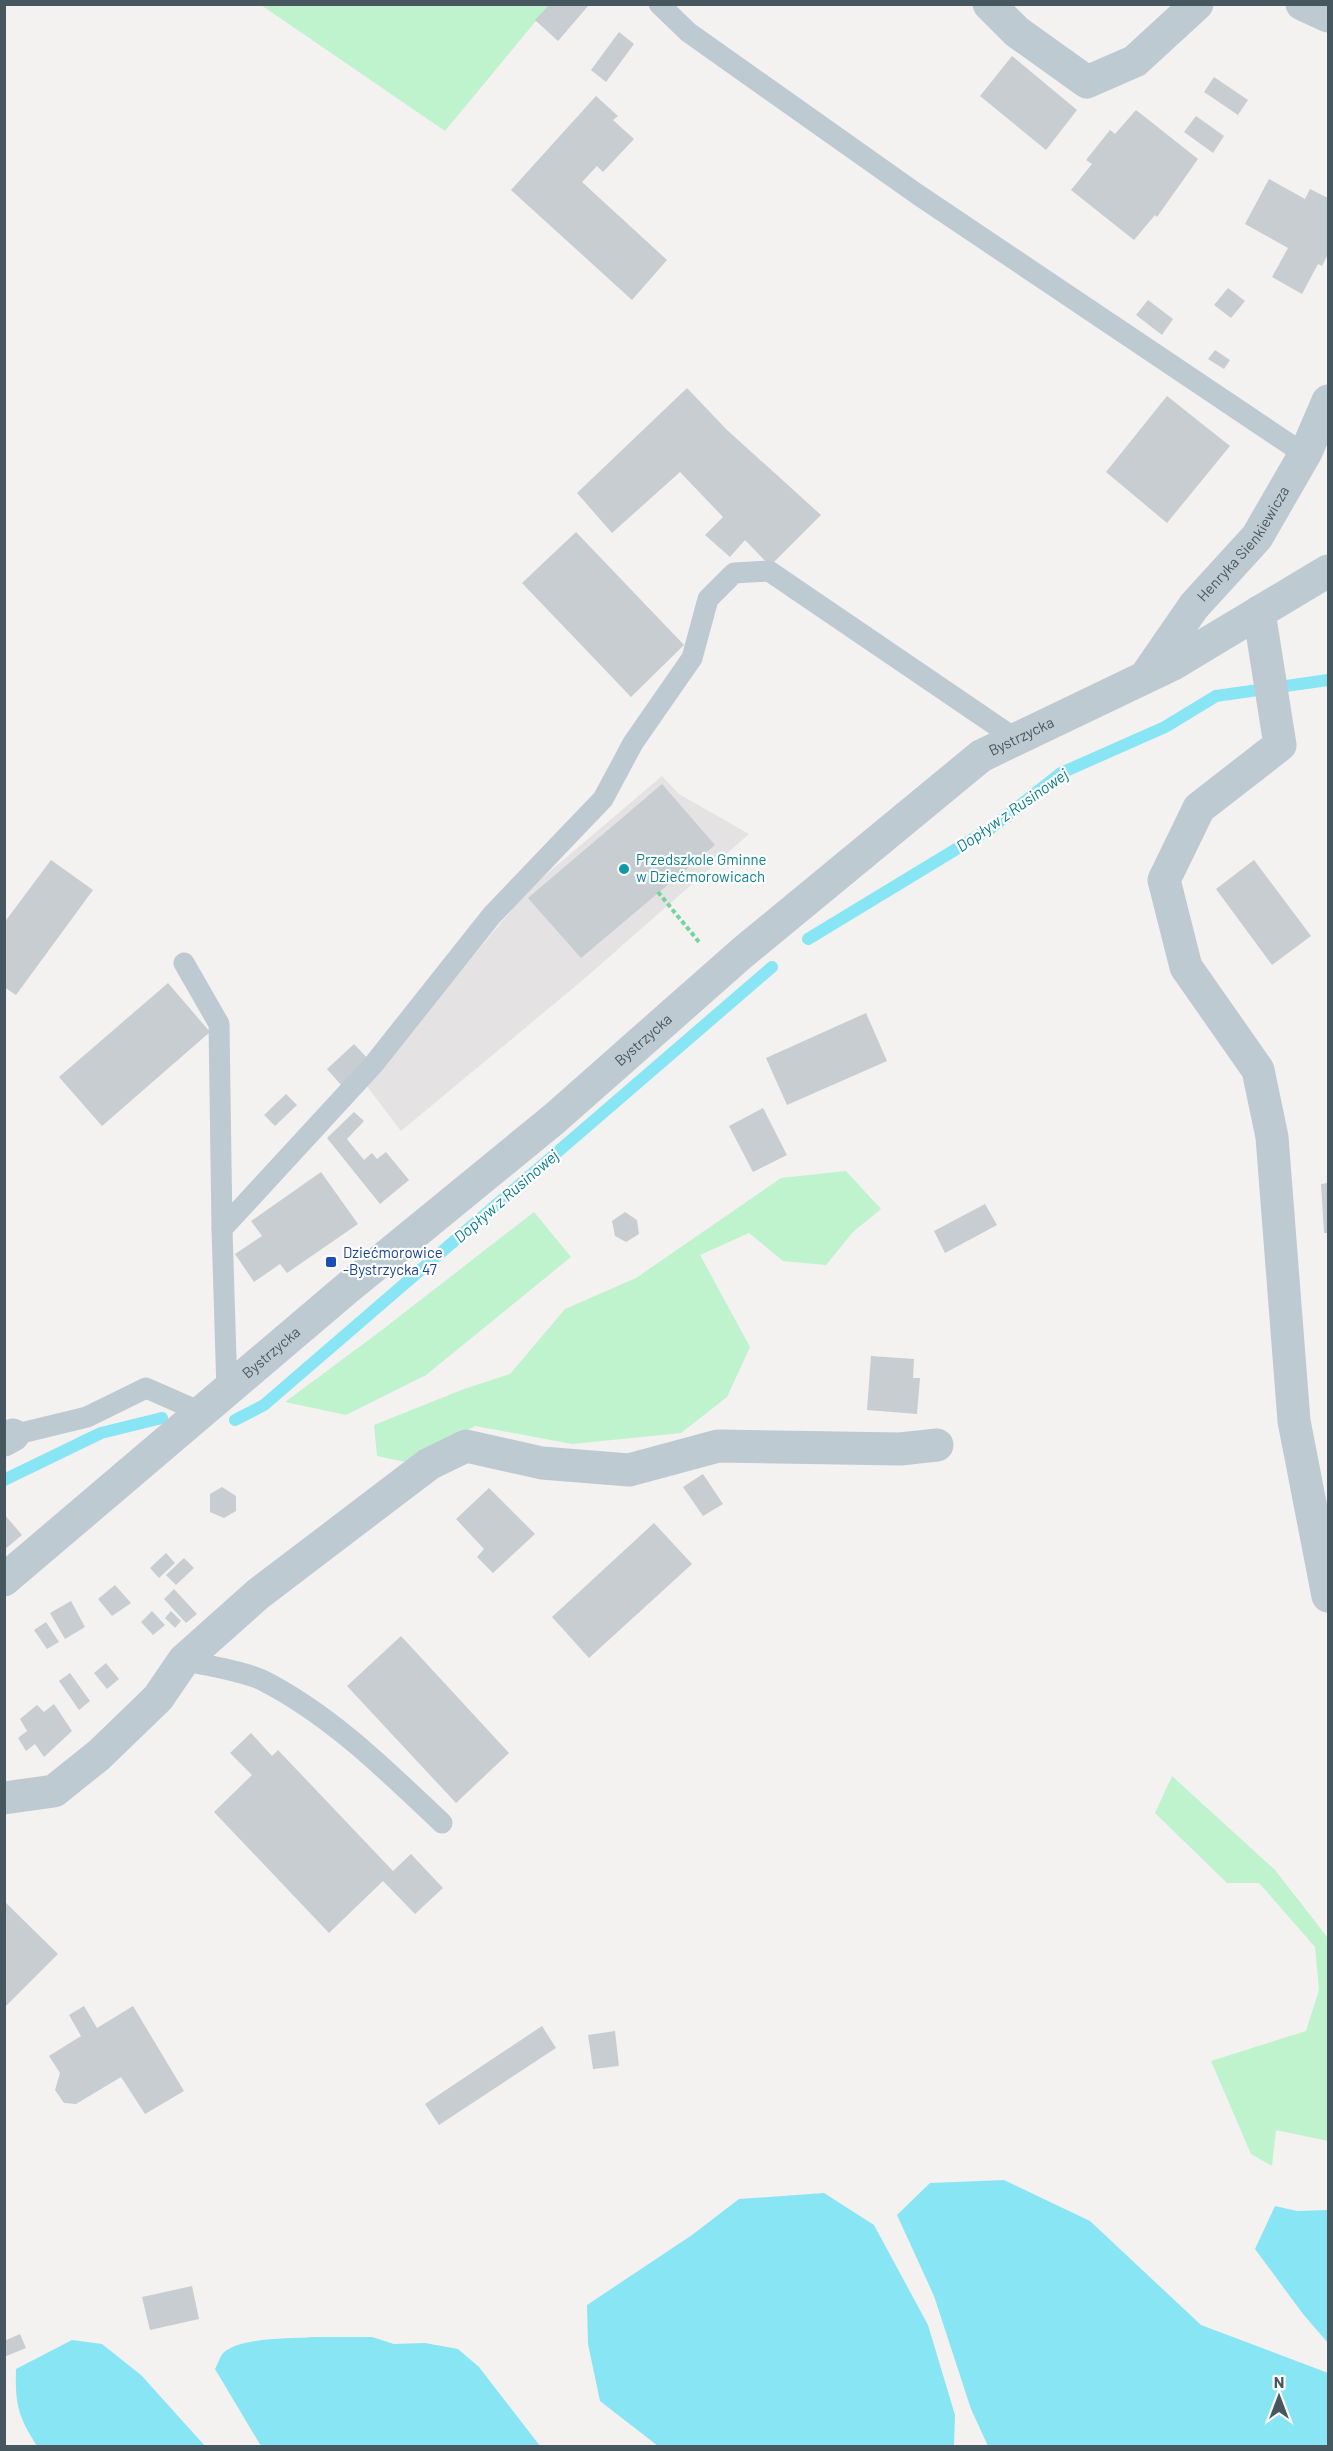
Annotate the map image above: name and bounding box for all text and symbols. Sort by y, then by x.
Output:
street label: Henryka Sienkiewicza [1193,483,1292,605]
street label: Bystrzycka [985,712,1057,759]
water label: Dopływ z Rusinowej [952,764,1071,855]
place label: Przedszkole Gminne w Dziećmorowicach [636,850,766,885]
marker: Przedszkole Gminne w Dziećmorowicach [617,862,631,876]
street label: Bystrzycka [611,1009,675,1069]
water label: Dopływ z Rusinowej [450,1145,562,1246]
place label: Dziećmorowice -Bystrzycka 47 [343,1243,443,1278]
marker: Dziećmorowice -Bystrzycka 47 [324,1255,338,1269]
street label: Bystrzycka [238,1322,303,1381]
north arrow [1249,2367,1309,2427]
text: N [1274,2372,1284,2391]

